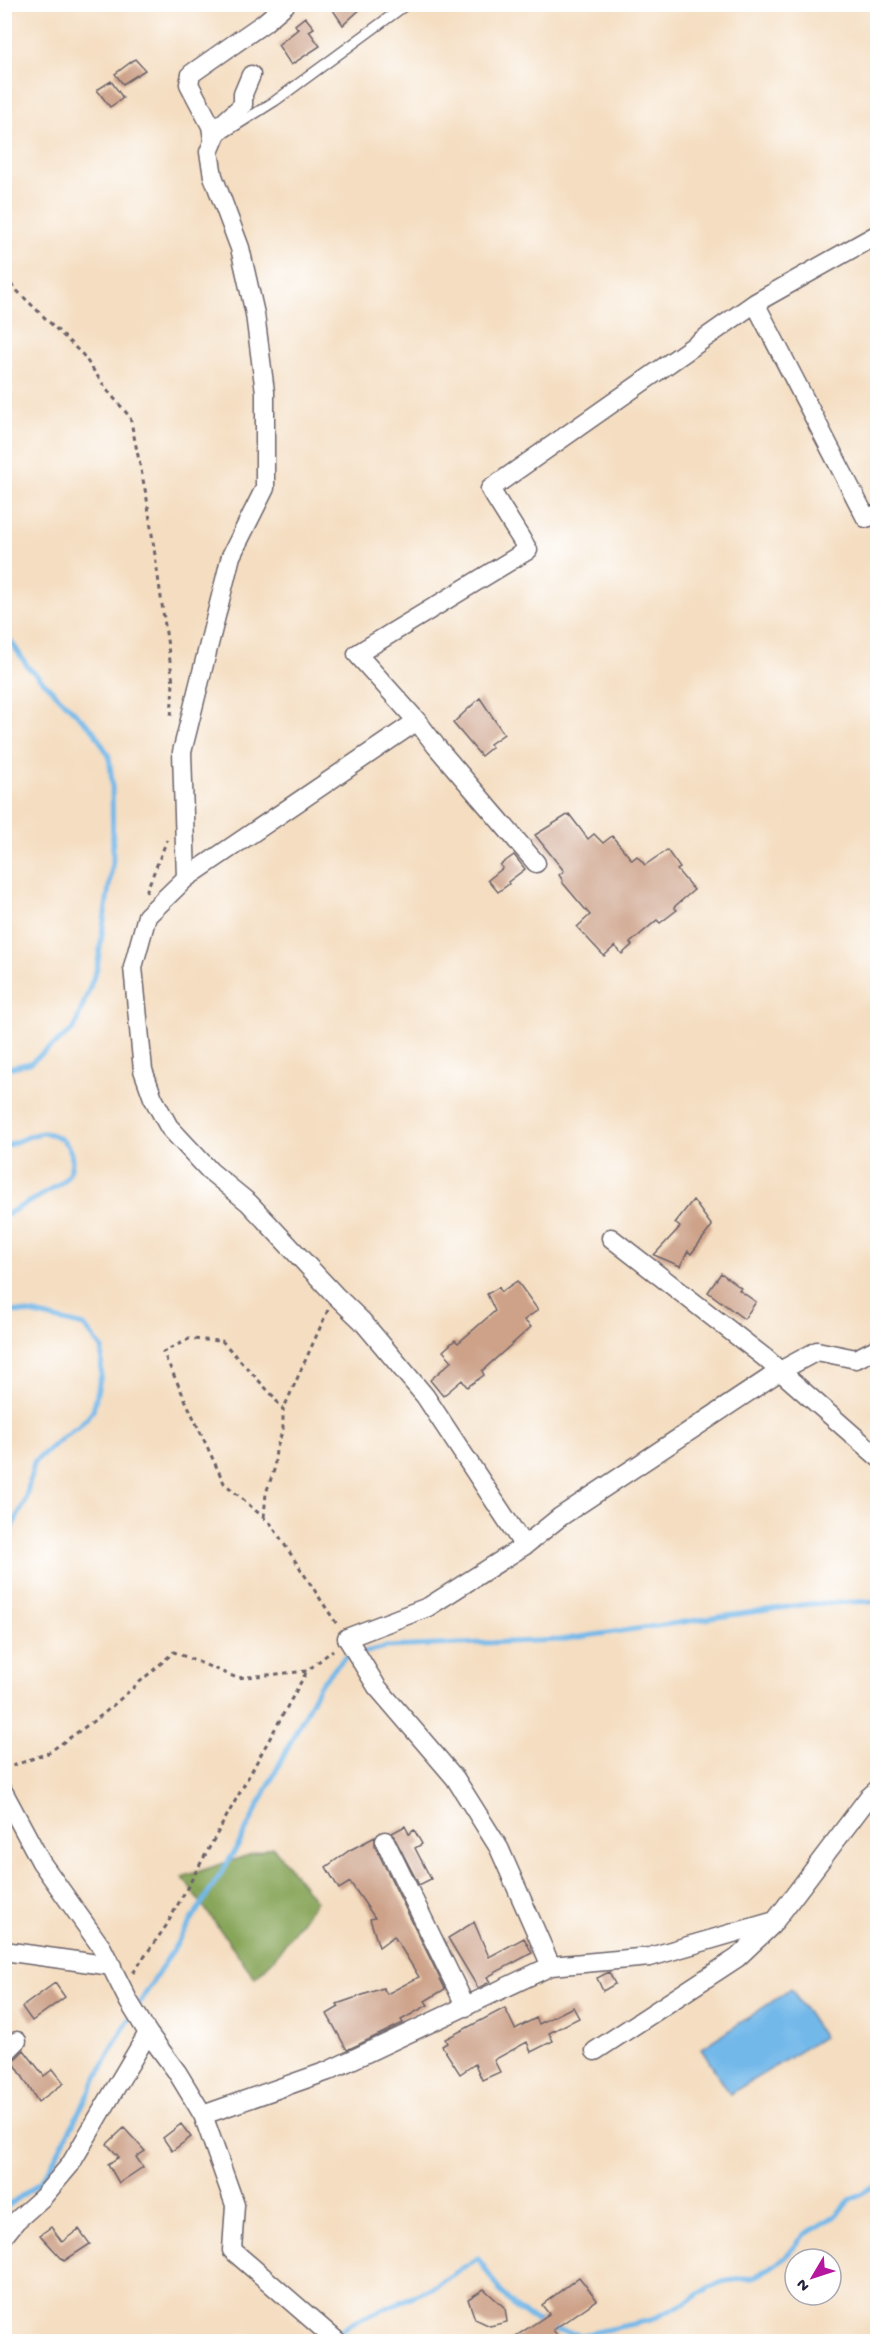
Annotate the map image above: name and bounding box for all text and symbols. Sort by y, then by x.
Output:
north arrow [783,2247,843,2307]
text: N [793,2274,815,2294]

